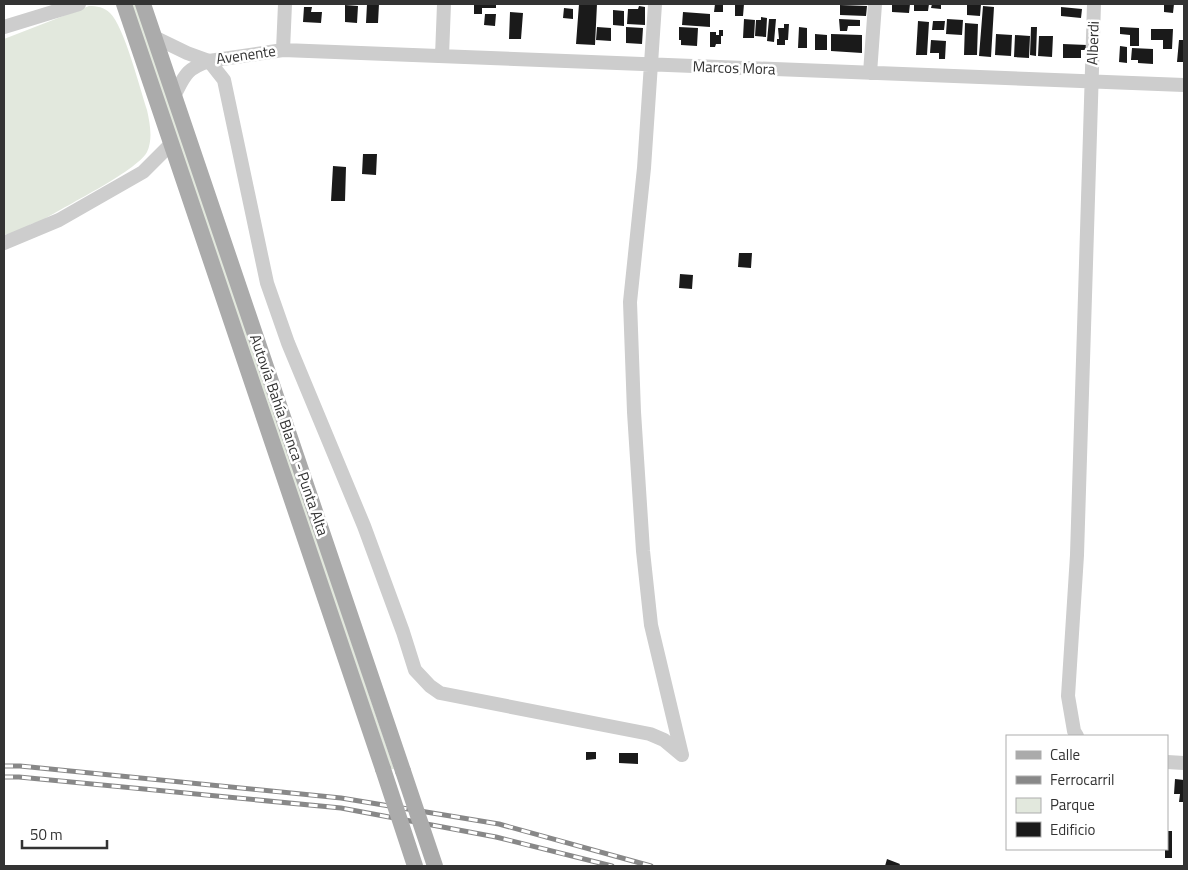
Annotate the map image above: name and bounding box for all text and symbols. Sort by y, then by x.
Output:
street label: Alberdi [1080,21,1105,65]
street label: Avenente [215,39,277,70]
street label: Marcos Mora [692,55,776,80]
street label: Autovía Bahía Blanca - Punta Alta [244,331,335,539]
legend [1006,735,1168,850]
text: Calle [1050,743,1080,766]
text: Ferrocarril [1050,768,1115,791]
text: Parque [1050,793,1095,816]
scale bar [22,818,108,850]
text: Edificio [1050,818,1095,841]
text: 50 m [30,823,63,846]

